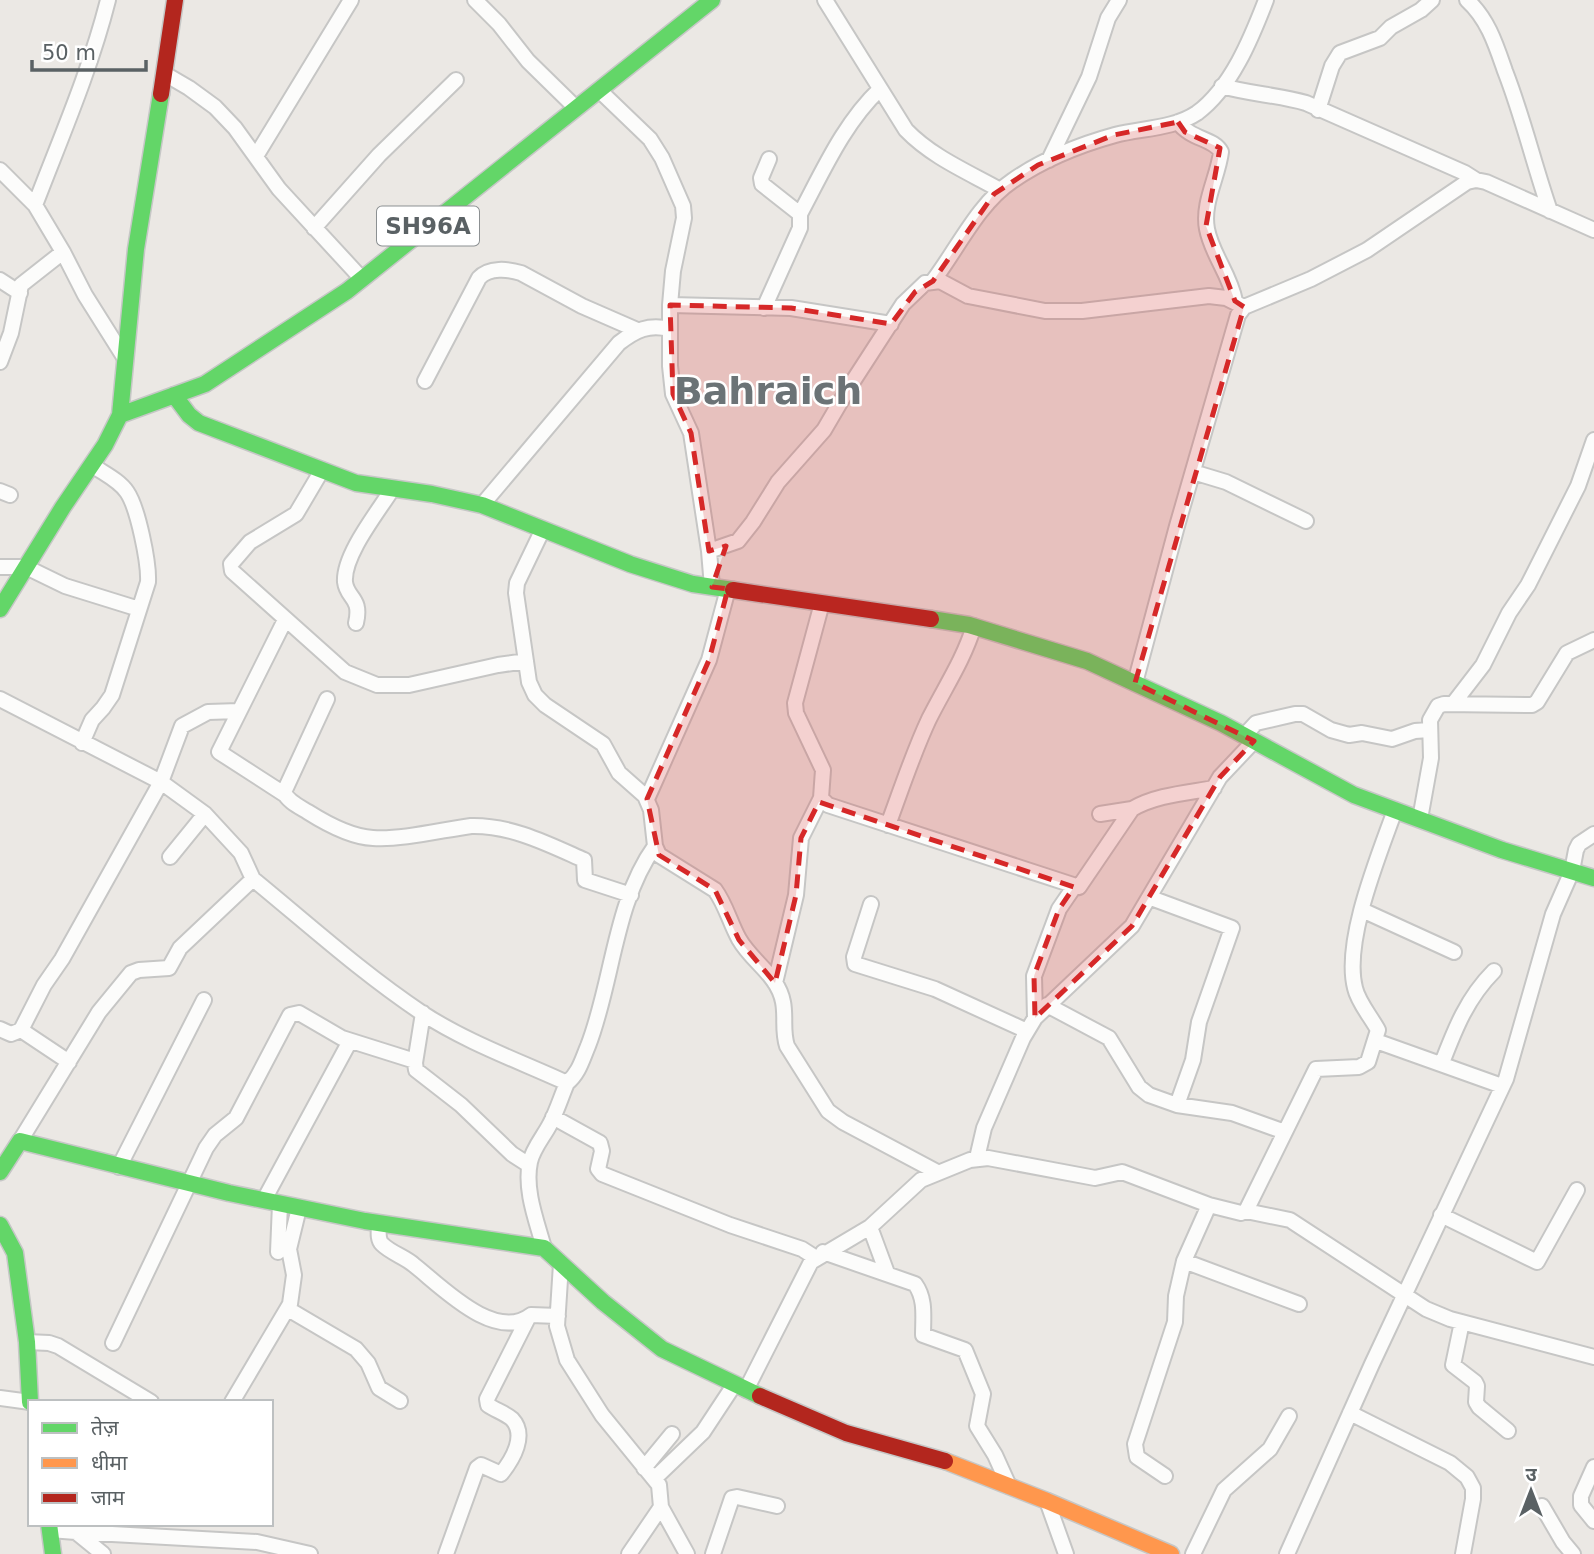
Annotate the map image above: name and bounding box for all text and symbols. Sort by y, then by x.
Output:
scale bar [32,28,145,72]
text: 50 m [42,41,96,65]
road number: SH96A [377,206,479,246]
district label: Bahraich [674,369,862,413]
legend [28,1400,273,1526]
text: तेज़ [91,1416,119,1440]
text: धीमा [91,1451,128,1475]
north arrow [1496,1456,1566,1526]
text: उ [1525,1463,1537,1485]
text: जाम [91,1486,125,1510]

